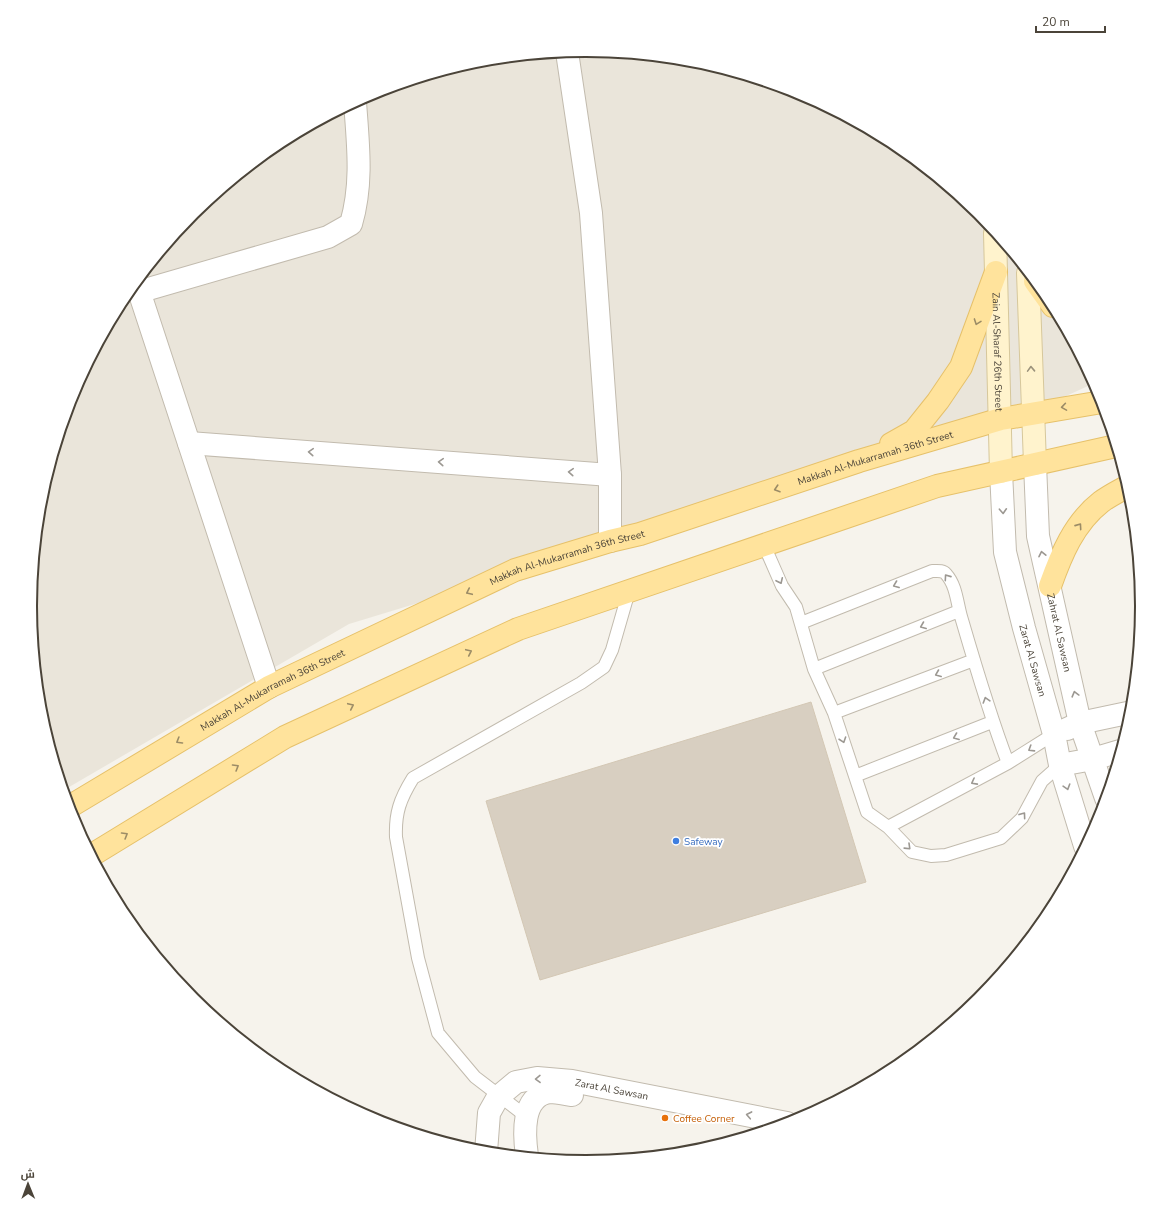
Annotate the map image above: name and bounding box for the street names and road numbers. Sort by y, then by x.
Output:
street label: Zain Al-Sharaf 26th Street [988,292,1005,412]
street label: Makkah Al-Mukarramah 36th Street [796,427,955,489]
street label: Makkah Al-Mukarramah 36th Street [487,527,647,589]
street label: Zahrat Al Sawsan [1043,592,1074,673]
street label: Zarat Al Sawsan [1015,623,1049,698]
street label: Makkah Al-Mukarramah 36th Street [198,646,348,735]
street label: Zarat Al Sawsan [574,1076,650,1104]

